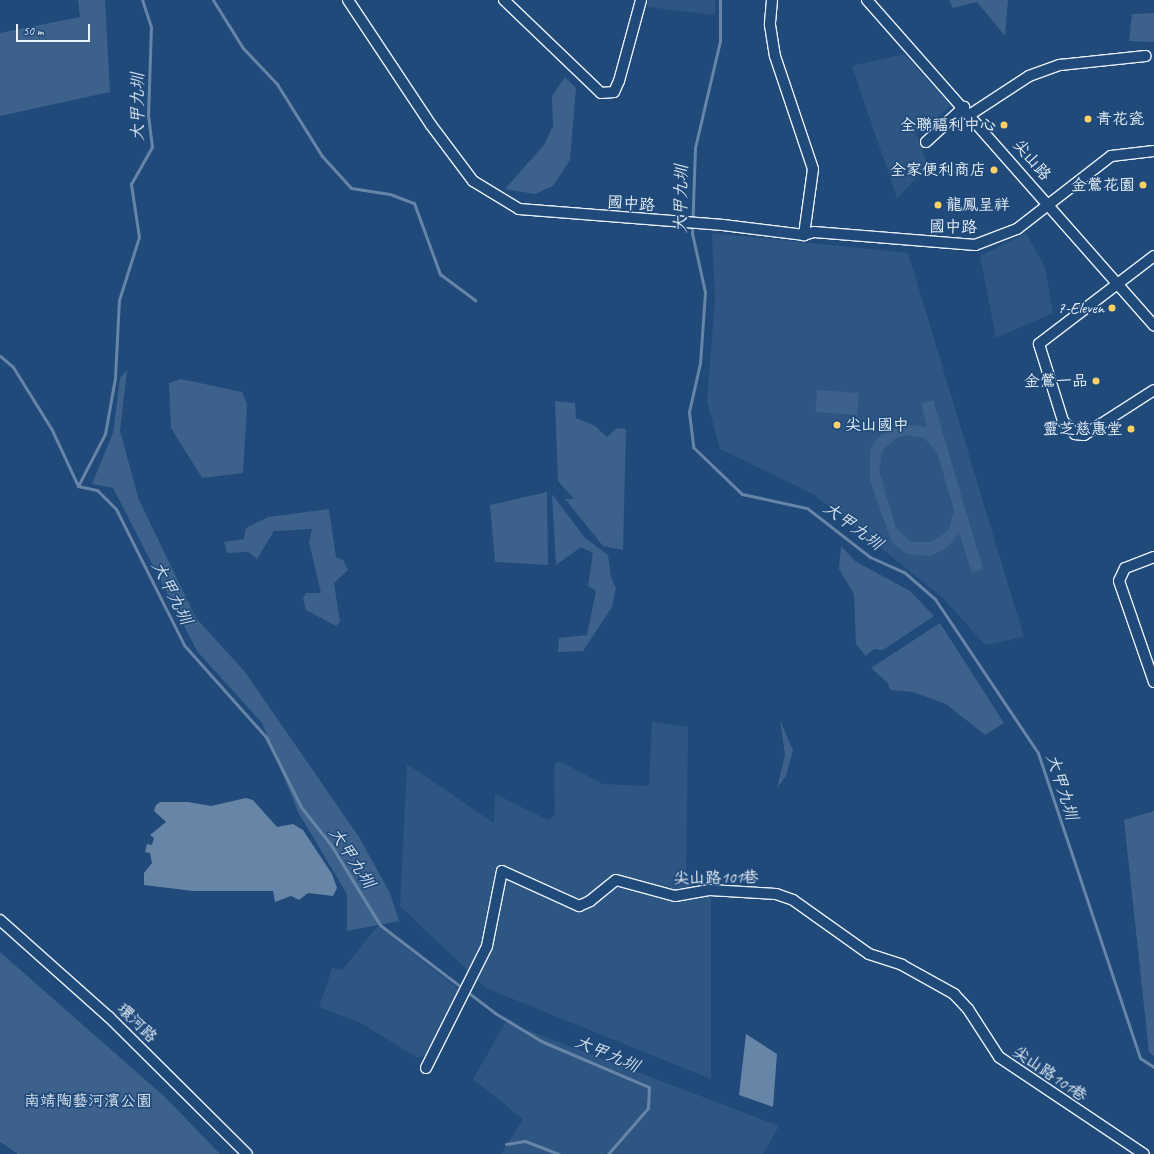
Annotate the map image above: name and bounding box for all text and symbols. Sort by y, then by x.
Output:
scale bar [18,16,92,42]
text: 50 m [23,23,43,39]
water label: 大甲九圳 [128,73,148,141]
place label: 青花瓷 [1096,109,1144,129]
marker: 青花瓷 [1083,114,1093,124]
place label: 全聯福利中心 [900,115,996,135]
marker: 全聯福利中心 [999,120,1009,130]
street label: 尖山路 [1009,136,1055,184]
place label: 全家便利商店 [890,160,986,180]
water label: 大甲九圳 [670,165,692,233]
marker: 全家便利商店 [989,165,999,175]
place label: 金鶯花園 [1071,175,1135,195]
marker: 金鶯花園 [1138,180,1148,190]
street label: 國中路 [606,193,656,215]
place label: 龍鳳呈祥 [946,195,1010,215]
marker: 龍鳳呈祥 [933,200,943,210]
street label: 國中路 [929,217,977,237]
place label: 7-Eleven [1058,298,1104,318]
marker: 7-Eleven [1107,303,1117,313]
place label: 金鶯一品 [1024,371,1088,391]
marker: 金鶯一品 [1091,376,1101,386]
place label: 尖山國中 [845,415,909,435]
place label: 靈芝慈惠堂 [1043,419,1123,439]
marker: 尖山國中 [832,420,842,430]
marker: 靈芝慈惠堂 [1126,424,1136,434]
water label: 大甲九圳 [819,498,887,554]
water label: 大甲九圳 [147,558,197,628]
water label: 大甲九圳 [1042,752,1082,822]
water label: 大甲九圳 [325,824,379,892]
street label: 尖山路101巷 [673,868,759,888]
street label: 環河路 [113,999,161,1047]
water label: 大甲九圳 [572,1031,642,1077]
street label: 尖山路101巷 [1009,1042,1091,1106]
park label: 南靖陶藝河濱公園 [24,1091,152,1111]

